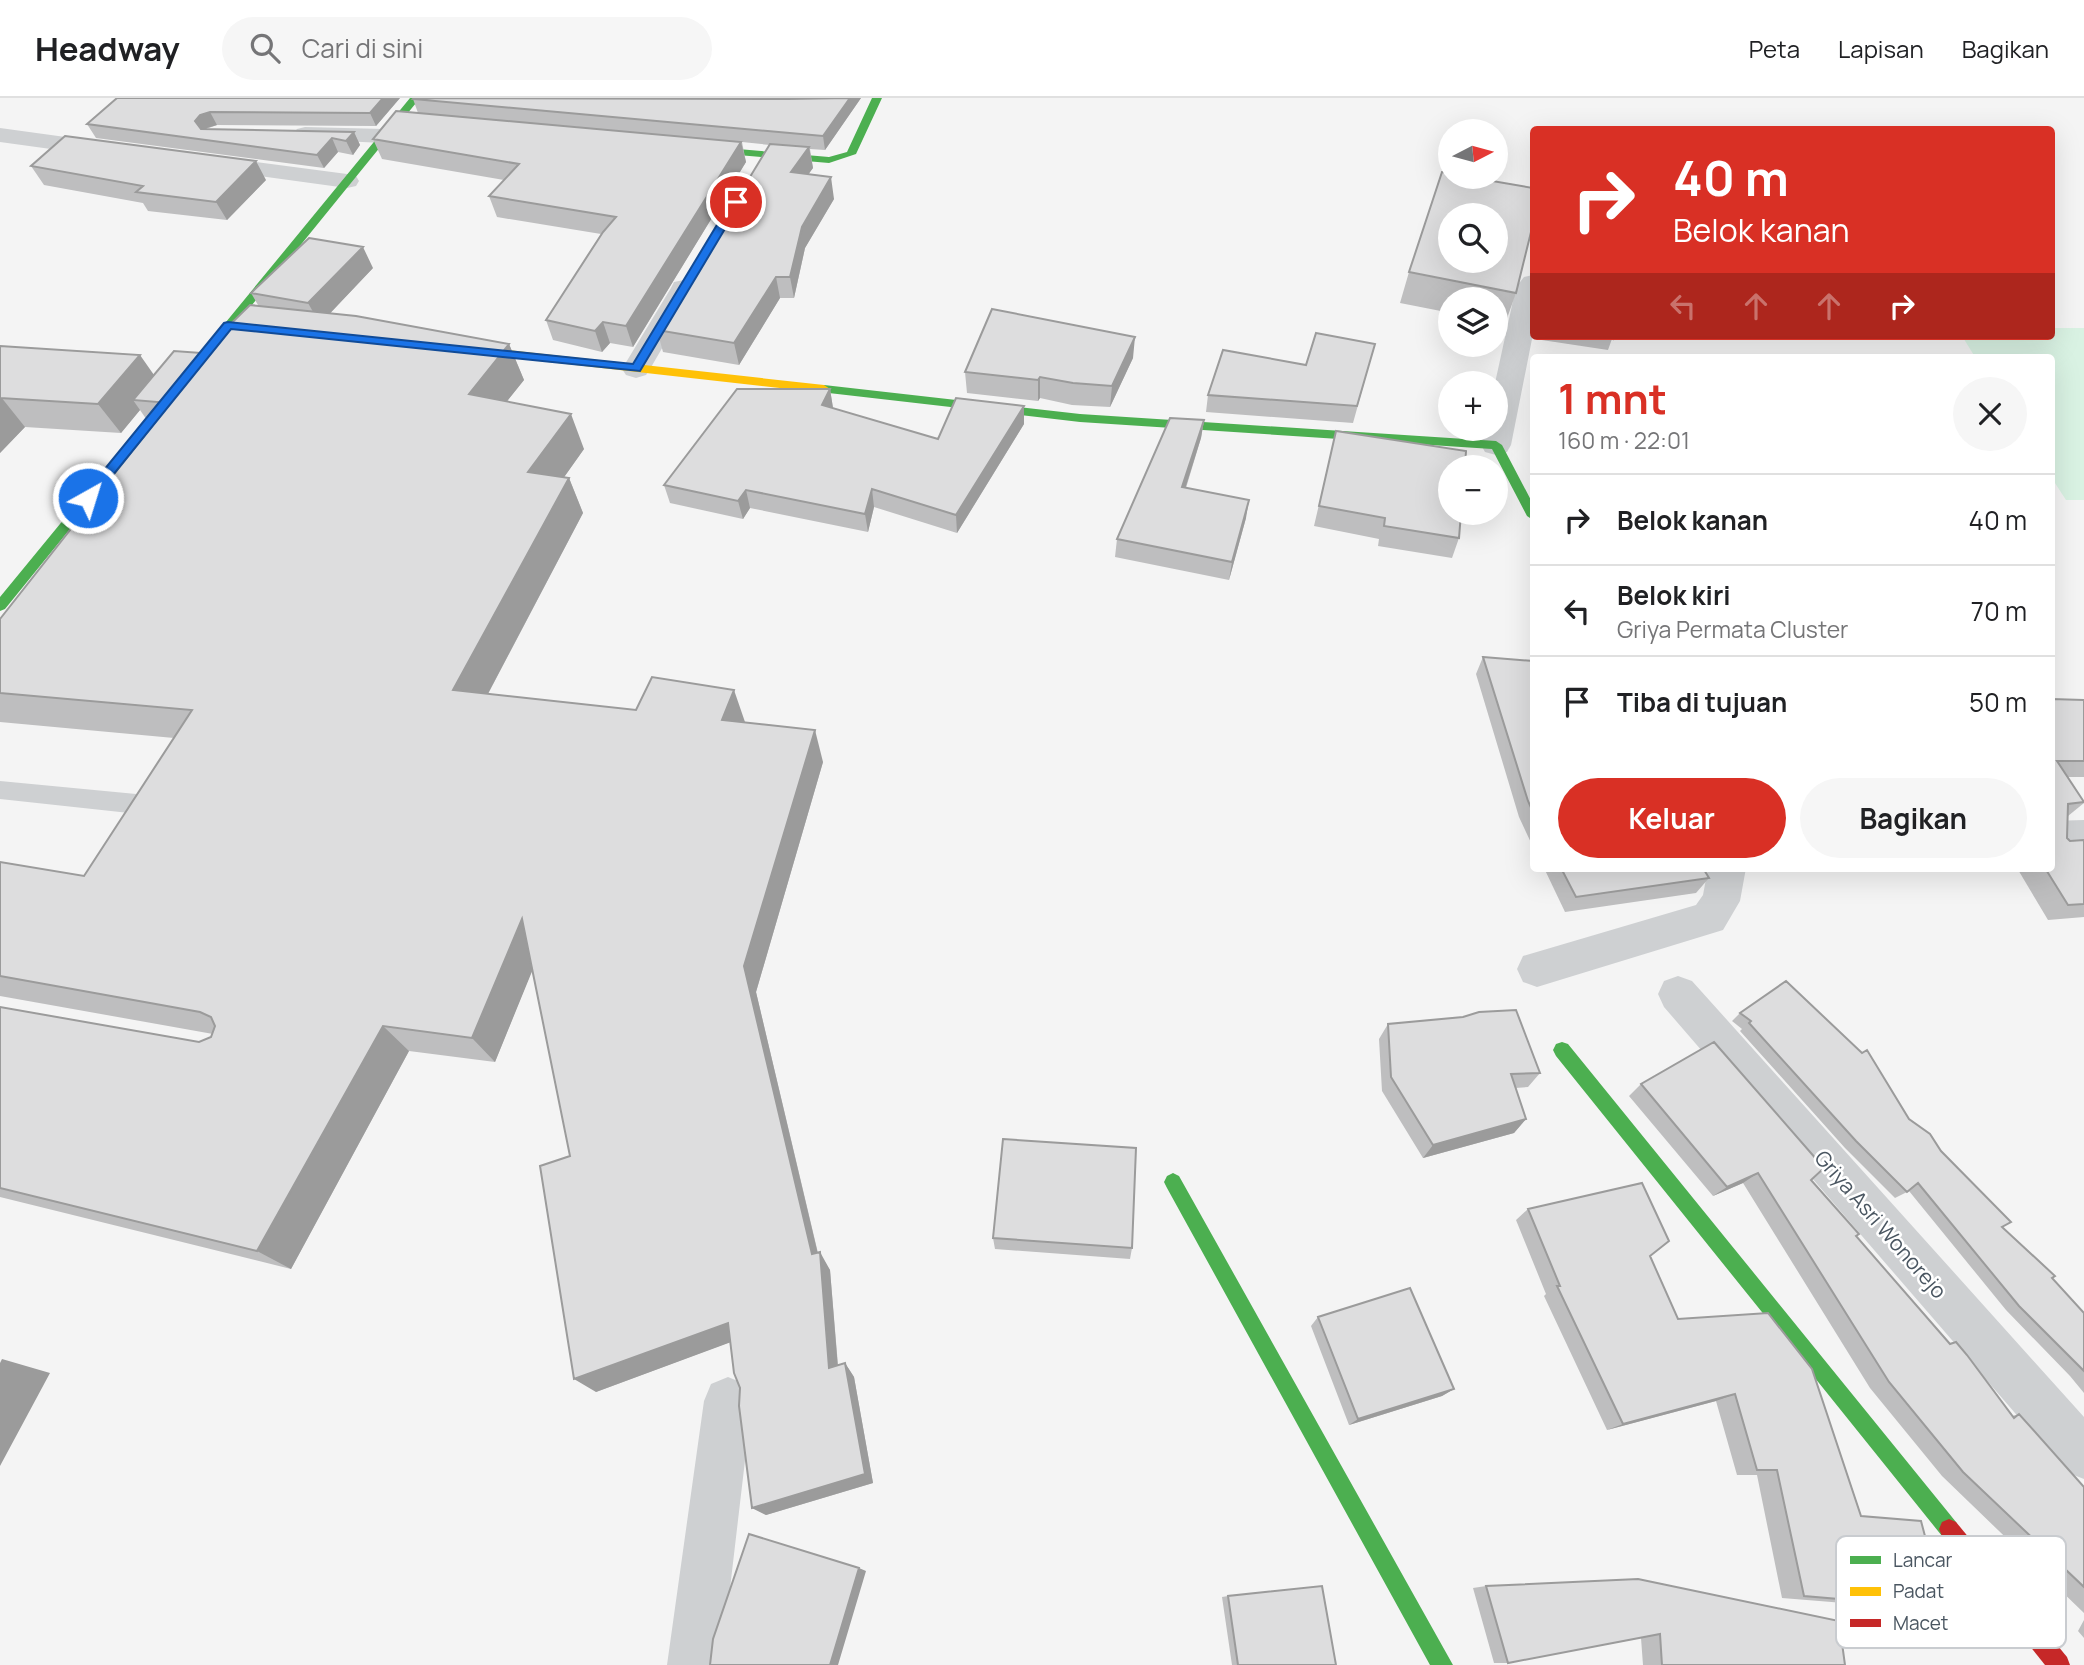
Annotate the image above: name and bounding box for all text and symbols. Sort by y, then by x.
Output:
search box [222,17,712,80]
text: Headway [35,26,180,71]
icon: search [246,29,284,67]
text: Cari di sini [302,30,423,66]
text: Peta [1749,32,1800,65]
text: Lapisan [1838,32,1924,65]
text: Bagikan [1962,32,2049,65]
north arrow [1438,119,1508,189]
map controls [1438,119,1508,525]
text: 40 m [1673,144,1789,211]
icon: right [1558,154,1649,245]
pin [706,172,766,232]
icon: arrive [717,183,755,221]
button: search [1438,203,1508,273]
text: Belok kanan [1673,208,1849,252]
button: layers [1438,287,1508,357]
icon: left [1664,287,1702,325]
icon: ahead [1737,287,1775,325]
icon: ahead [1810,287,1848,325]
icon: right [1883,287,1921,325]
text: 1 mnt [1558,369,1667,427]
button: + [1438,371,1508,441]
button: close [1953,377,2027,451]
text: 160 m · 22:01 [1558,424,1690,456]
button: − [1438,455,1508,525]
position arrow [51,461,125,535]
icon: right [1558,501,1596,539]
text: Belok kanan [1617,502,1768,538]
text: 40 m [1969,502,2027,538]
text: Belok kiri [1617,577,1731,613]
icon: left [1558,592,1596,630]
text: 70 m [1971,593,2027,629]
text: Griya Permata Cluster [1617,613,1848,645]
icon: arrive [1558,683,1596,721]
text: Tiba di tujuan [1617,684,1787,720]
text: 50 m [1969,684,2027,720]
button: Keluar [1558,778,1786,858]
button: Bagikan [1800,778,2027,858]
street label: Griya Asri Wonorejo [1809,1144,1953,1304]
legend [1836,1536,2066,1648]
text: Lancar [1893,1547,1952,1573]
text: Padat [1893,1578,1944,1604]
text: Macet [1893,1610,1948,1636]

